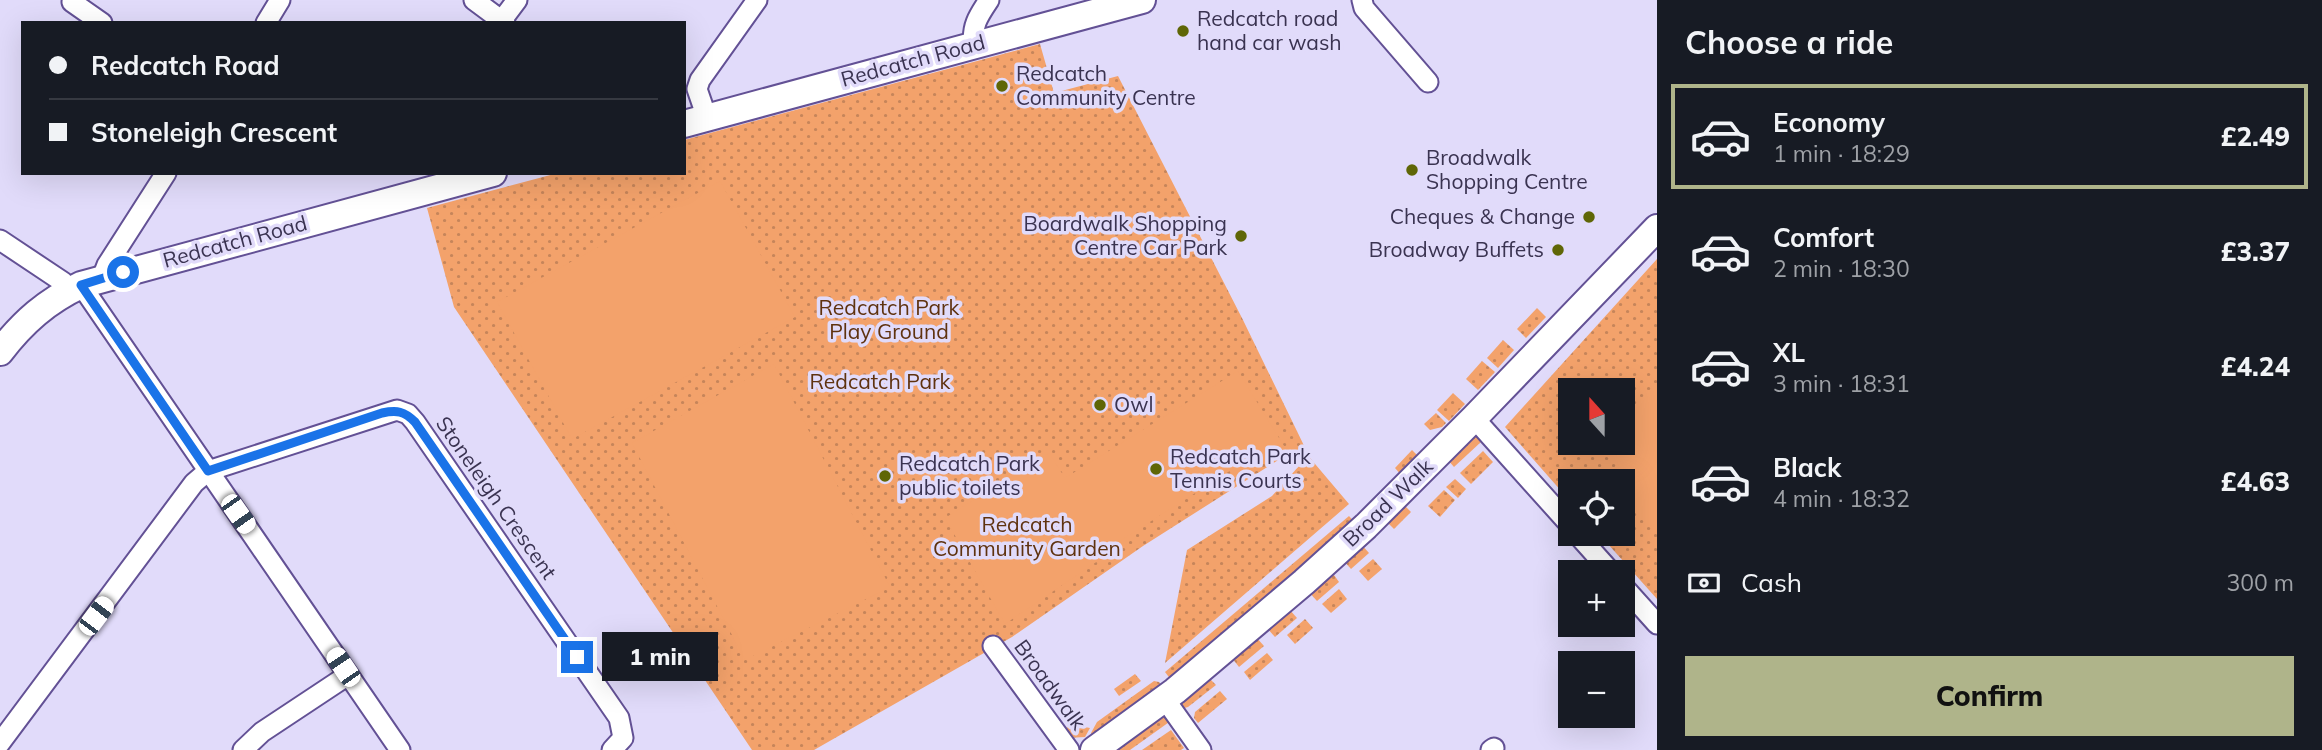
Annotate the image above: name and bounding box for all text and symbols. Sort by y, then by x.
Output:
place label: Redcatch road hand car wash [1197,5,1342,55]
text: Choose a ride [1685,22,1893,62]
marker: Redcatch road hand car wash [1175,23,1191,39]
street label: Redcatch Road [838,28,988,92]
text: Redcatch Road [91,49,280,82]
place label: Redcatch Community Centre [1016,60,1196,110]
marker: Redcatch Community Centre [994,78,1010,94]
icon: car [1689,105,1752,168]
text: Economy [1773,106,1885,139]
text: Stoneleigh Crescent [91,116,337,149]
text: £2.49 [2221,120,2290,153]
text: 1 min · 18:29 [1773,139,1910,168]
place label: Broadwalk Shopping Centre [1426,144,1588,194]
marker: Broadwalk Shopping Centre [1404,162,1420,178]
place label: Cheques & Change [1390,203,1575,229]
street label: Redcatch Road [160,209,310,273]
marker: Cheques & Change [1581,209,1597,225]
place label: Boardwalk Shopping Centre Car Park [1024,210,1227,260]
icon: car [1689,220,1752,283]
text: Comfort [1773,221,1874,254]
marker: Boardwalk Shopping Centre Car Park [1233,228,1249,244]
text: £3.37 [2221,235,2290,268]
place label: Broadway Buffets [1369,236,1544,262]
marker: Broadway Buffets [1550,242,1566,258]
text: 2 min · 18:30 [1773,254,1910,283]
route start [107,256,139,288]
park label: Redcatch Park Play Ground [819,294,960,344]
icon: car [1689,335,1752,398]
text: XL [1773,336,1805,369]
text: £4.24 [2221,350,2290,383]
park label: Redcatch Park [810,368,951,394]
text: 3 min · 18:31 [1773,369,1910,398]
north arrow [1558,378,1634,455]
map controls [1558,378,1635,728]
place label: Owl [1114,391,1153,417]
marker: Owl [1092,397,1108,413]
street label: Stoneleigh Crescent [431,411,563,584]
place label: Redcatch Park Tennis Courts [1170,443,1311,493]
place label: Redcatch Park public toilets [899,450,1040,500]
icon: car [1689,450,1752,513]
text: Black [1773,451,1841,484]
street label: Broad Walk [1337,453,1438,552]
marker: Redcatch Park Tennis Courts [1148,461,1164,477]
text: £4.63 [2221,465,2290,498]
marker: Redcatch Park public toilets [877,468,893,484]
button: locate [1558,469,1635,546]
text: 4 min · 18:32 [1773,484,1910,513]
car [218,491,259,537]
park label: Redcatch Community Garden [933,511,1121,561]
button: + [1558,560,1635,637]
icon: cash [1685,564,1723,602]
text: Cash [1741,566,1802,599]
text: 300 m [2226,568,2294,597]
car [75,593,118,639]
callout: 1 min [602,632,717,682]
street label: Broadwalk [1009,634,1092,735]
route end [561,641,593,673]
text: 1 min [629,642,691,671]
car [323,644,364,690]
button: − [1558,651,1635,728]
button: Confirm [1685,656,2294,736]

